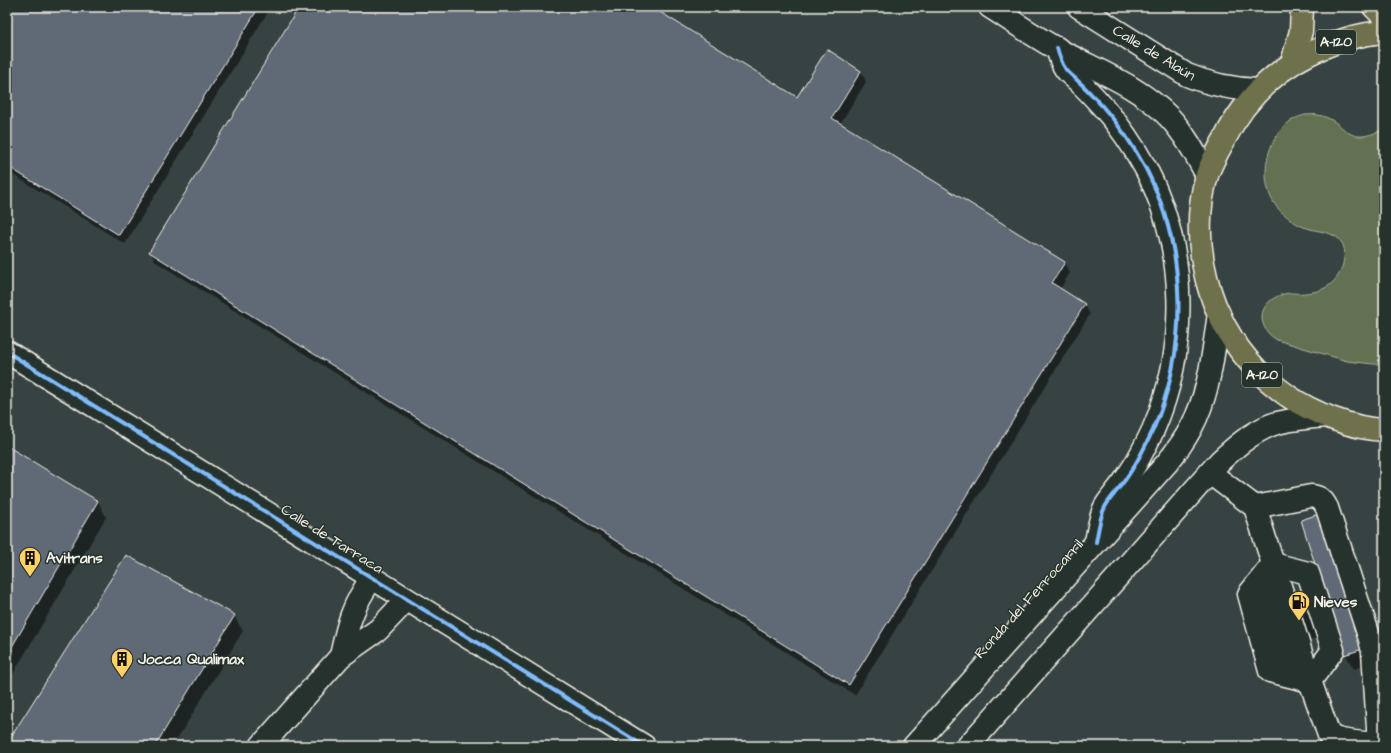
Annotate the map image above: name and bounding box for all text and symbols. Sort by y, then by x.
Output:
street label: Calle de Alaún [1108,20,1200,86]
road number: A-120 [1316,30,1356,54]
road number: A-120 [1242,363,1282,387]
street label: Calle de Tarraca [277,499,388,579]
street label: Ronda del Ferrocarril [970,535,1088,663]
building icon: Avitrans [17,545,43,578]
place label: Avitrans [46,548,103,569]
fuel station icon: Nieves [1286,589,1312,622]
place label: Nieves [1314,592,1358,613]
building icon: Jocca Qualimax [109,646,135,679]
place label: Jocca Qualimax [137,649,245,670]

